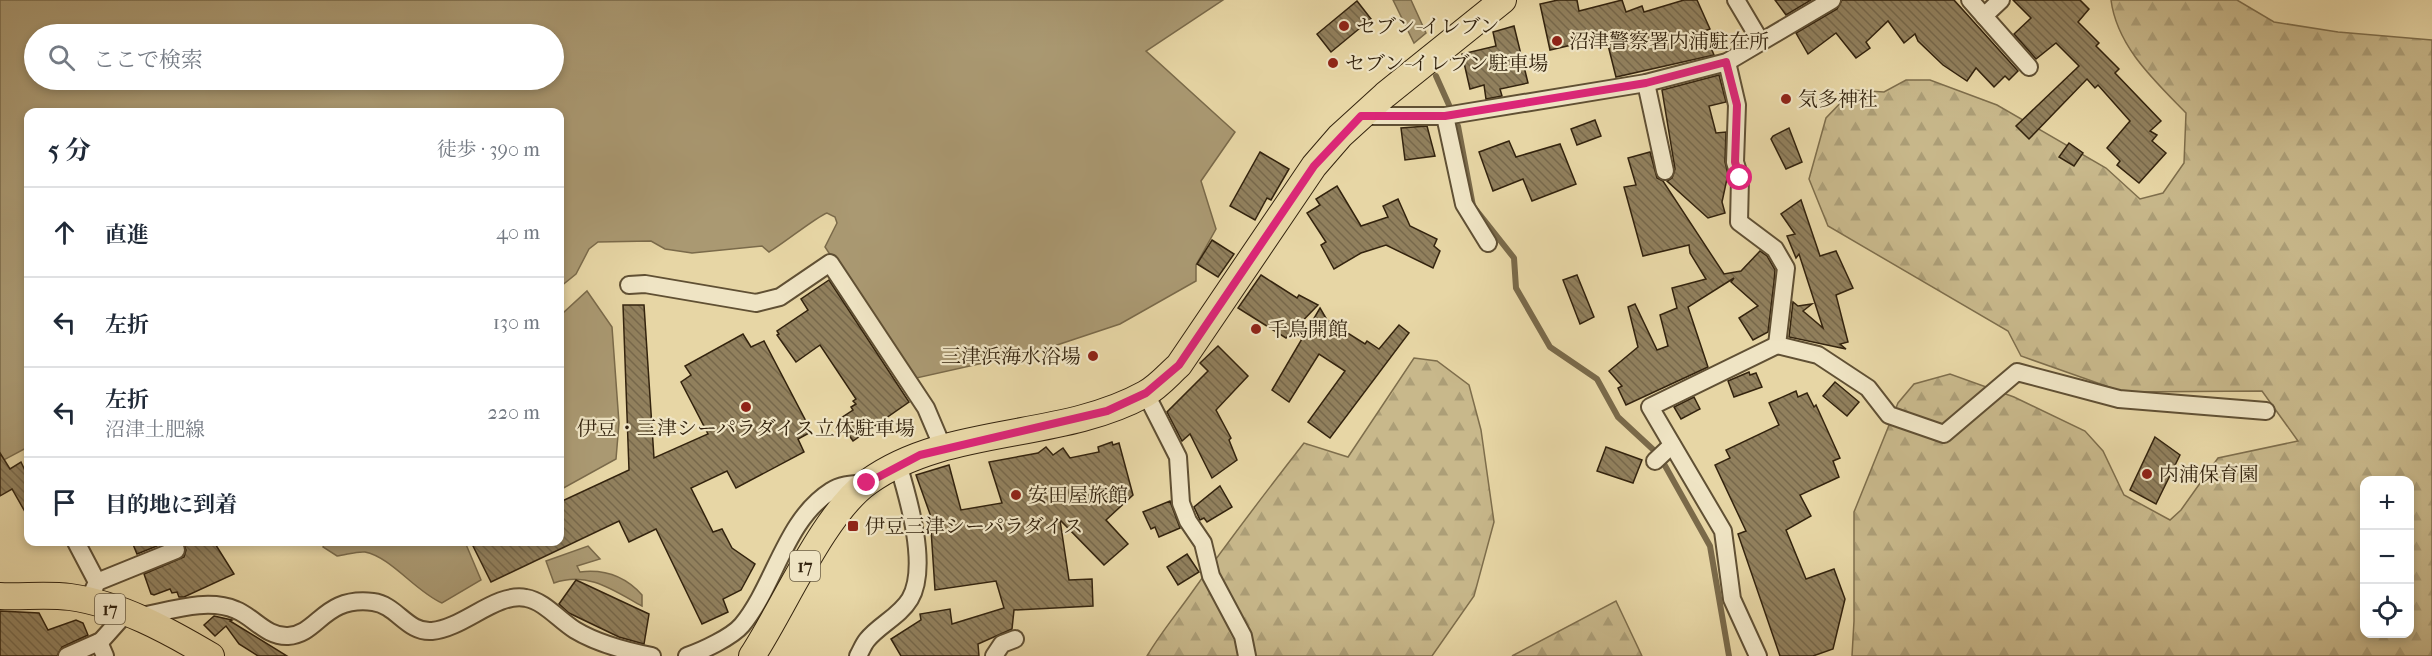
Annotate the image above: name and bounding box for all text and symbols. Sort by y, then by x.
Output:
place label: セブン-イレブン [1356,15,1500,38]
marker: セブン-イレブン [1337,19,1351,33]
search box [24,24,564,90]
place label: 沼津警察署内浦駐在所 [1569,30,1769,53]
marker: 沼津警察署内浦駐在所 [1550,34,1564,48]
icon: search [45,41,78,74]
text: ここで検索 [93,47,203,73]
place label: セブン-イレブン駐車場 [1345,52,1549,75]
marker: セブン-イレブン駐車場 [1326,56,1340,70]
place label: 気多神社 [1798,88,1878,111]
marker: 気多神社 [1779,92,1793,106]
text: 5 分 [48,135,91,166]
text: 徒歩 · 390 m [437,138,540,161]
route start [1726,164,1752,190]
icon: ahead [48,216,81,249]
text: 40 m [496,221,540,244]
text: 直進 [105,222,149,248]
icon: left [48,306,81,339]
text: 130 m [493,311,540,334]
text: 左折 [105,312,149,338]
place label: 千鳥開館 [1268,318,1348,341]
marker: 千鳥開館 [1249,322,1263,336]
place label: 三津浜海水浴場 [941,345,1081,368]
marker: 三津浜海水浴場 [1086,349,1100,363]
text: 左折 [105,387,149,413]
icon: left [48,396,81,429]
marker: 伊豆・三津シーパラダイス立体駐車場 [739,400,753,414]
text: 220 m [487,401,540,424]
place label: 伊豆・三津シーパラダイス立体駐車場 [577,417,915,440]
text: 沼津土肥線 [105,418,205,441]
place label: 内浦保育園 [2159,463,2259,486]
marker: 内浦保育園 [2140,467,2154,481]
route end [853,469,879,495]
map controls [2360,476,2414,638]
button: + [2360,476,2414,530]
place label: 安田屋旅館 [1028,484,1128,507]
icon: arrive [48,486,81,519]
marker: 安田屋旅館 [1009,488,1023,502]
text: 目的地に到着 [105,492,237,518]
place label: 伊豆三津シーパラダイス [865,515,1083,538]
marker: 伊豆三津シーパラダイス [846,519,860,533]
button: − [2360,530,2414,584]
road number: 17 [790,551,820,581]
button: locate [2360,584,2414,638]
road number: 17 [95,594,125,624]

